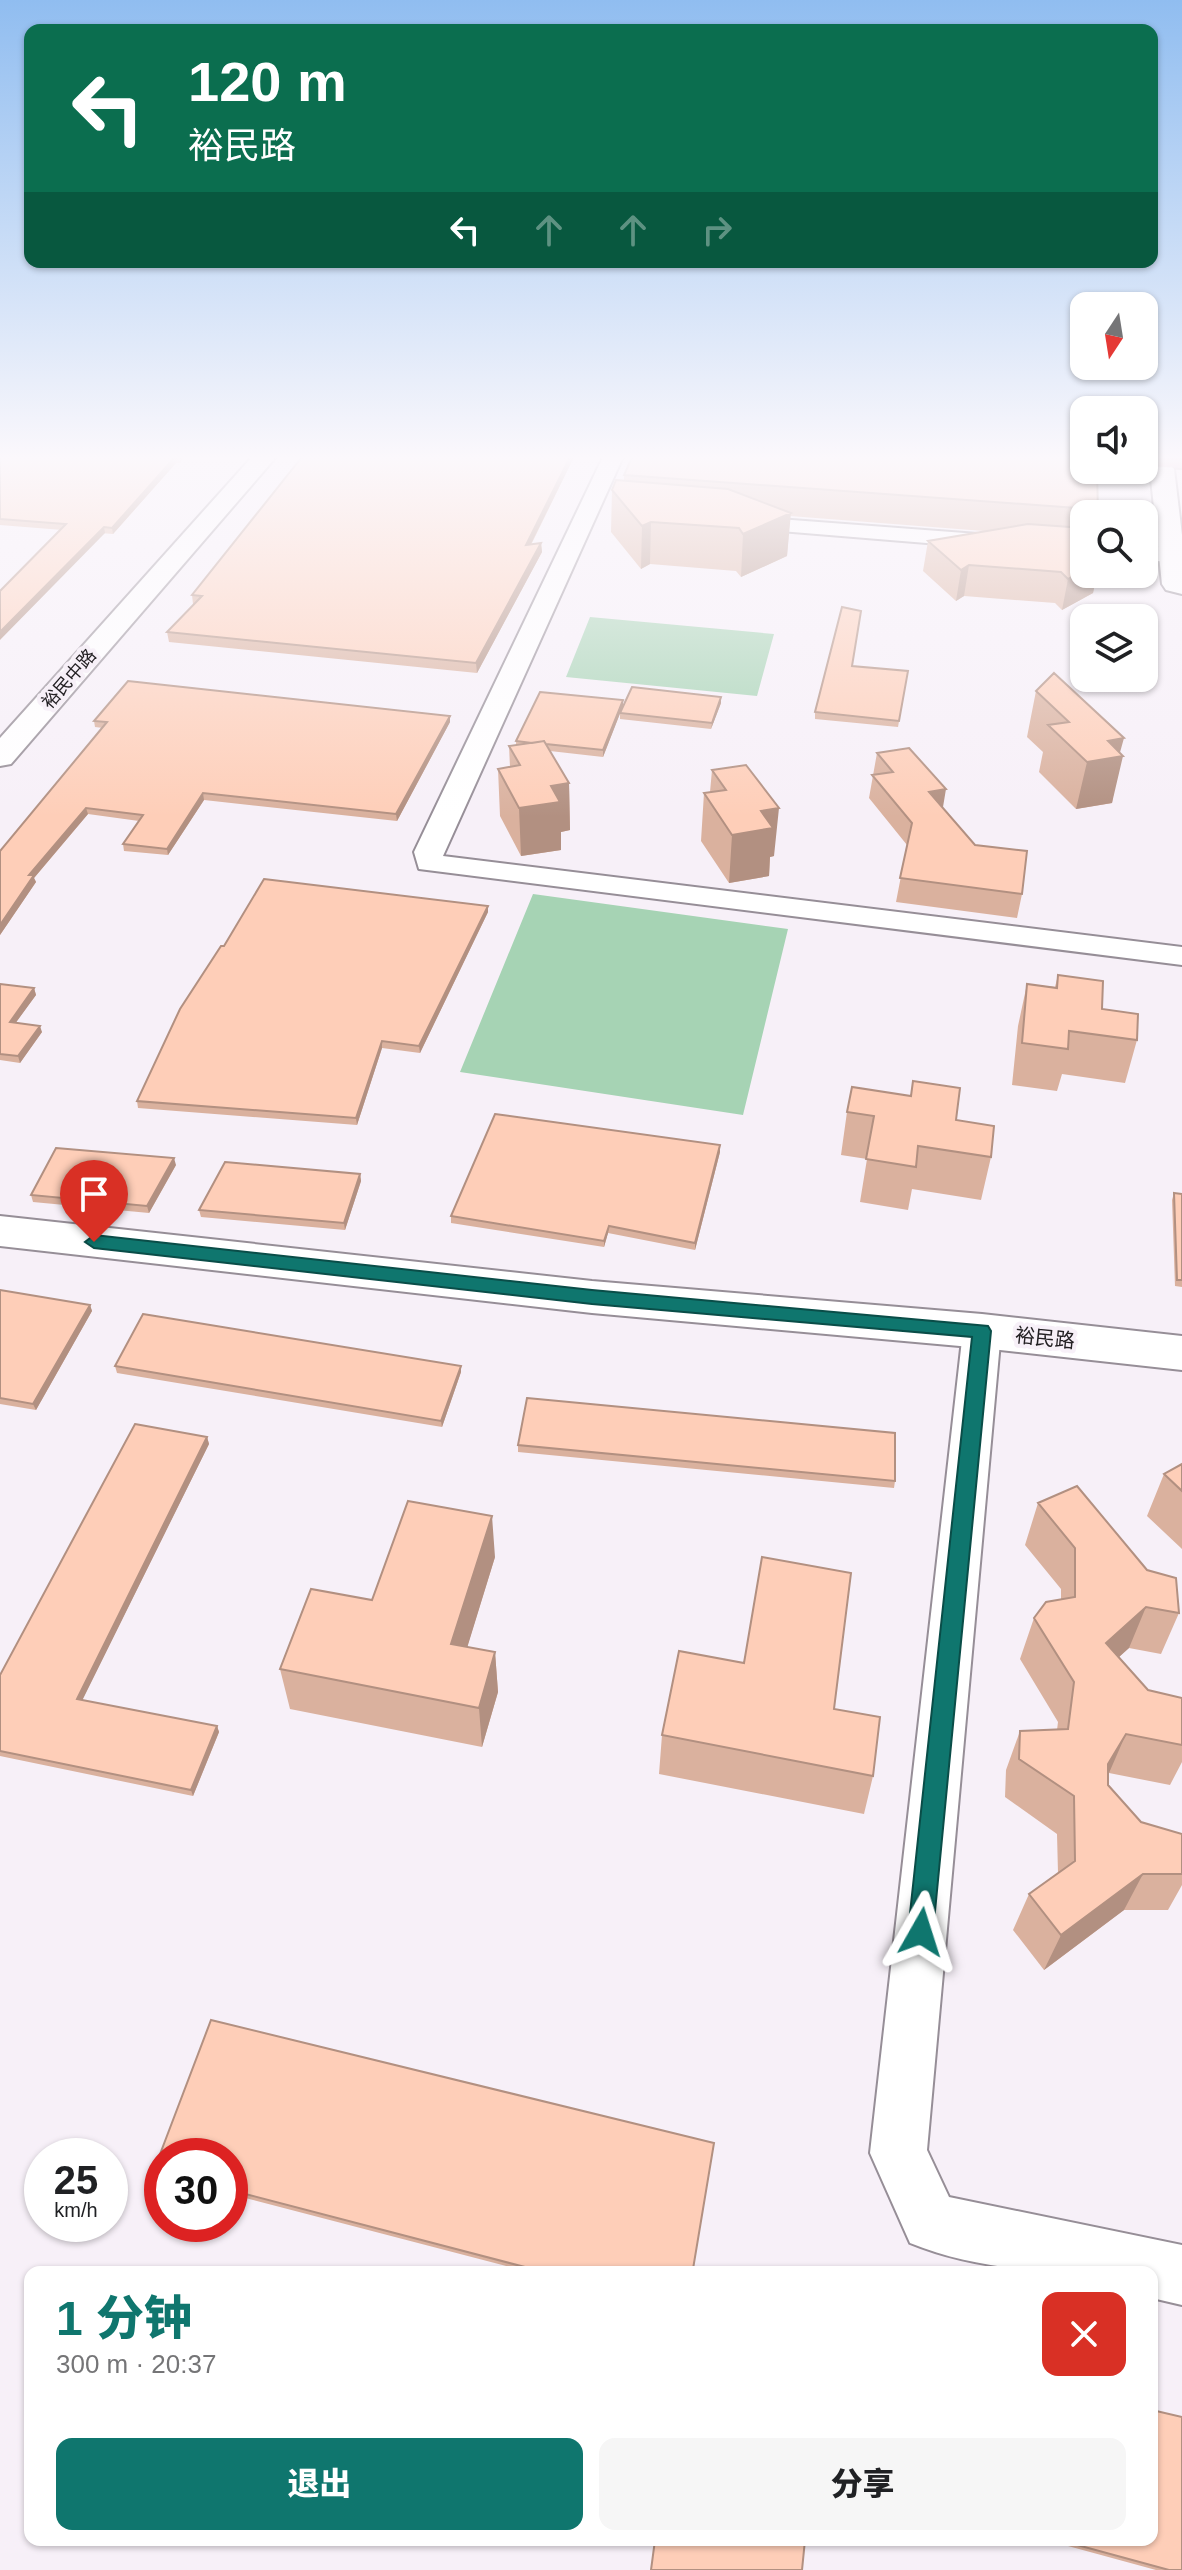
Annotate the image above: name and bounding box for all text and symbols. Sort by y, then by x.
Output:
text: 120 m [188,50,347,113]
icon: left [56,56,160,160]
text: 裕民路 [188,125,296,166]
icon: left [443,208,487,252]
icon: ahead [527,208,571,252]
icon: ahead [611,208,655,252]
icon: right [695,208,739,252]
north arrow [1070,292,1158,380]
map controls [1070,292,1158,692]
button: sound [1070,396,1158,484]
button: search [1070,500,1158,588]
button: layers [1070,604,1158,692]
street label: 裕民中路 [38,645,100,713]
pin [60,1160,128,1242]
icon: arrive [72,1172,116,1216]
street label: 裕民路 [1014,1324,1076,1352]
position arrow [879,1890,963,1974]
speed limit sign: 30 [144,2138,248,2242]
text: 25 [54,2158,98,2202]
text: km/h [54,2199,98,2221]
text: 1 分钟 [56,2292,192,2345]
button: close [1042,2292,1126,2376]
text: 300 m · 20:37 [56,2349,216,2379]
button: 退出 [56,2438,583,2530]
button: 分享 [599,2438,1126,2530]

